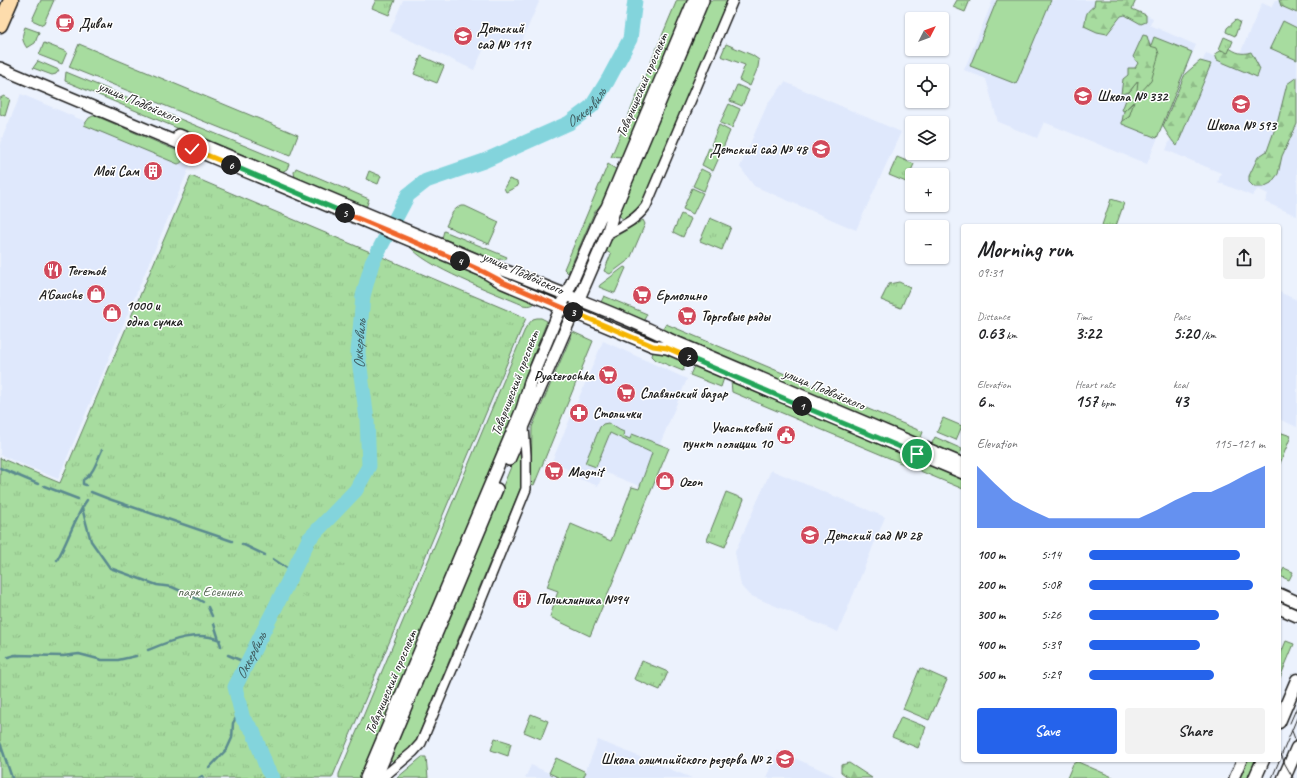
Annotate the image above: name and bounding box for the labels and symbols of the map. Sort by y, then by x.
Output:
cafe icon: Диван [54,12,76,34]
north arrow [905,12,949,56]
place label: Диван [79,15,113,32]
place label: Детский сад № 119 [477,20,532,53]
school or university icon: Детский сад № 119 [452,25,474,47]
street label: Товарищеский проспект [612,29,672,140]
street label: улица Подвойского [95,77,184,128]
water label: Оккервиль [562,82,612,132]
school or university icon: Школа № 332 [1072,85,1094,107]
place label: Школа № 332 [1097,88,1169,105]
school or university icon: Школа № 593 [1230,93,1252,115]
place label: Школа № 593 [1206,117,1278,134]
pin [175,132,209,166]
school or university icon: Детский сад № 48 [810,138,832,160]
place label: Детский сад № 48 [710,141,809,158]
pin: 6 [221,155,241,175]
building icon: Мой Сам [142,160,164,182]
place label: Мой Сам [94,163,140,180]
pin: 5 [335,203,355,223]
street label: улица Подвойского [479,247,568,299]
pin: 4 [450,251,470,271]
restaurant icon: Teremok [42,259,64,281]
place label: Teremok [67,262,107,279]
shop icon: A'Gauche [85,283,107,305]
supermarket icon: Ермолино [631,284,653,306]
place label: A'Gauche [39,286,83,303]
place label: Ермолино [656,287,708,304]
place label: 1000 и одна сумка [126,297,184,330]
shop icon: 1000 и одна сумка [101,302,123,324]
pin: 3 [563,302,583,322]
supermarket icon: Торговые ряды [676,305,698,327]
place label: Торговые ряды [701,308,771,325]
water label: Оккервиль [348,316,371,370]
street label: Товарищеский проспект [487,327,543,438]
pin: 2 [678,347,698,367]
supermarket icon: Pyaterochka [597,364,619,386]
street label: улица Подвойского [780,364,869,415]
place label: Pyaterochka [534,367,596,384]
supermarket icon: Славянский базар [615,382,637,404]
place label: Славянский базар [640,385,729,403]
pin: 1 [792,396,812,416]
pharmacy icon: Столички [568,402,590,424]
place label: Столички [593,405,642,422]
place label: Участковый пункт полиции 10 [682,419,774,452]
public building icon: Участковый пункт полиции 10 [775,424,797,446]
pin [900,437,934,471]
supermarket icon: Magnit [543,460,565,482]
place label: Magnit [568,463,606,480]
shop icon: Ozon [654,470,676,492]
place label: Ozon [679,473,703,490]
school or university icon: Детский сад № 28 [799,524,821,546]
place label: Детский сад № 28 [824,527,923,544]
park label: парк Есенина [177,583,243,600]
building icon: Поликлиника №94 [511,588,533,610]
place label: Поликлиника №94 [536,591,630,608]
street label: Товарищеский проспект [361,626,421,737]
water label: Оккервиль [231,627,272,682]
school or university icon: Школа олимпийского резерва № 2 [774,748,796,770]
place label: Школа олимпийского резерва № 2 [601,751,773,769]

